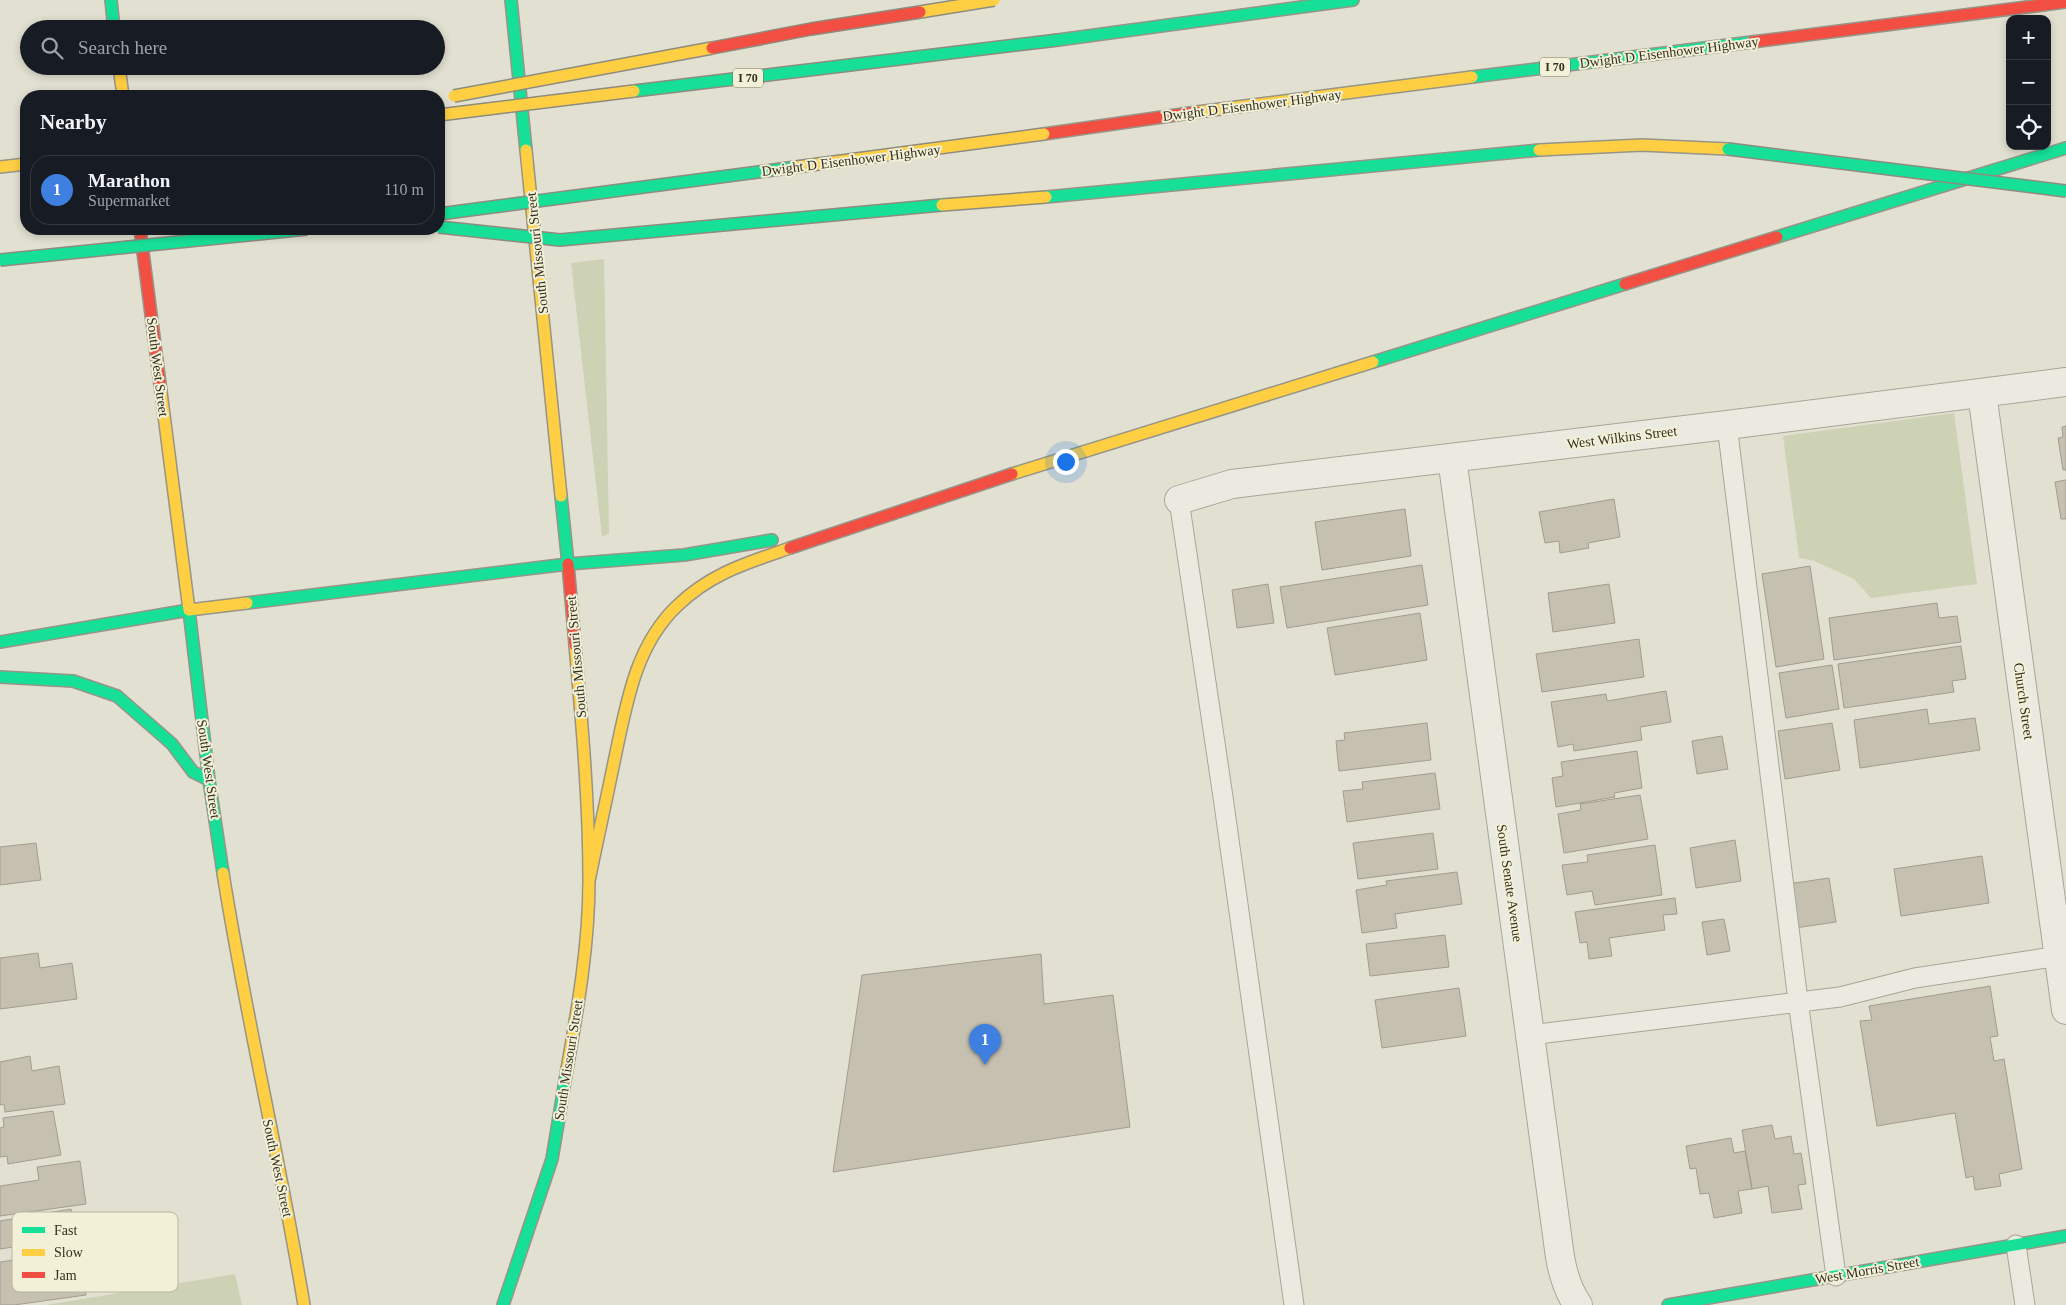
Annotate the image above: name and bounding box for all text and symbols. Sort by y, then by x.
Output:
map controls [2006,15,2051,150]
button: + [2006,15,2051,60]
search box [20,20,445,75]
icon: search [38,34,66,62]
street label: Dwight D Eisenhower Highway [1579,34,1759,71]
text: Search here [78,37,167,58]
road number: I 70 [1540,58,1570,76]
button: − [2006,60,2051,105]
road number: I 70 [733,68,763,88]
street label: Dwight D Eisenhower Highway [1162,87,1342,124]
button: locate [2006,105,2051,150]
text: Nearby [40,110,107,134]
street label: Dwight D Eisenhower Highway [761,142,941,179]
text: Marathon [88,170,170,191]
text: 1 [53,181,61,198]
text: 110 m [384,181,424,198]
street label: South Missouri Street [524,191,551,314]
text: Supermarket [88,192,170,209]
street label: South West Street [144,317,171,418]
street label: West Wilkins Street [1566,423,1678,452]
your location [1053,449,1079,475]
street label: South Missouri Street [564,595,589,718]
street label: Church Street [2011,662,2036,741]
street label: South West Street [194,719,223,820]
street label: South Senate Avenue [1494,823,1525,943]
street label: South Missouri Street [552,998,585,1122]
pin: 1 [969,1024,1001,1065]
street label: South West Street [260,1118,295,1219]
legend [12,1212,178,1292]
text: Fast [54,1223,77,1238]
text: Slow [54,1245,84,1260]
street label: West Morris Street [1814,1254,1920,1287]
text: Jam [54,1268,77,1283]

